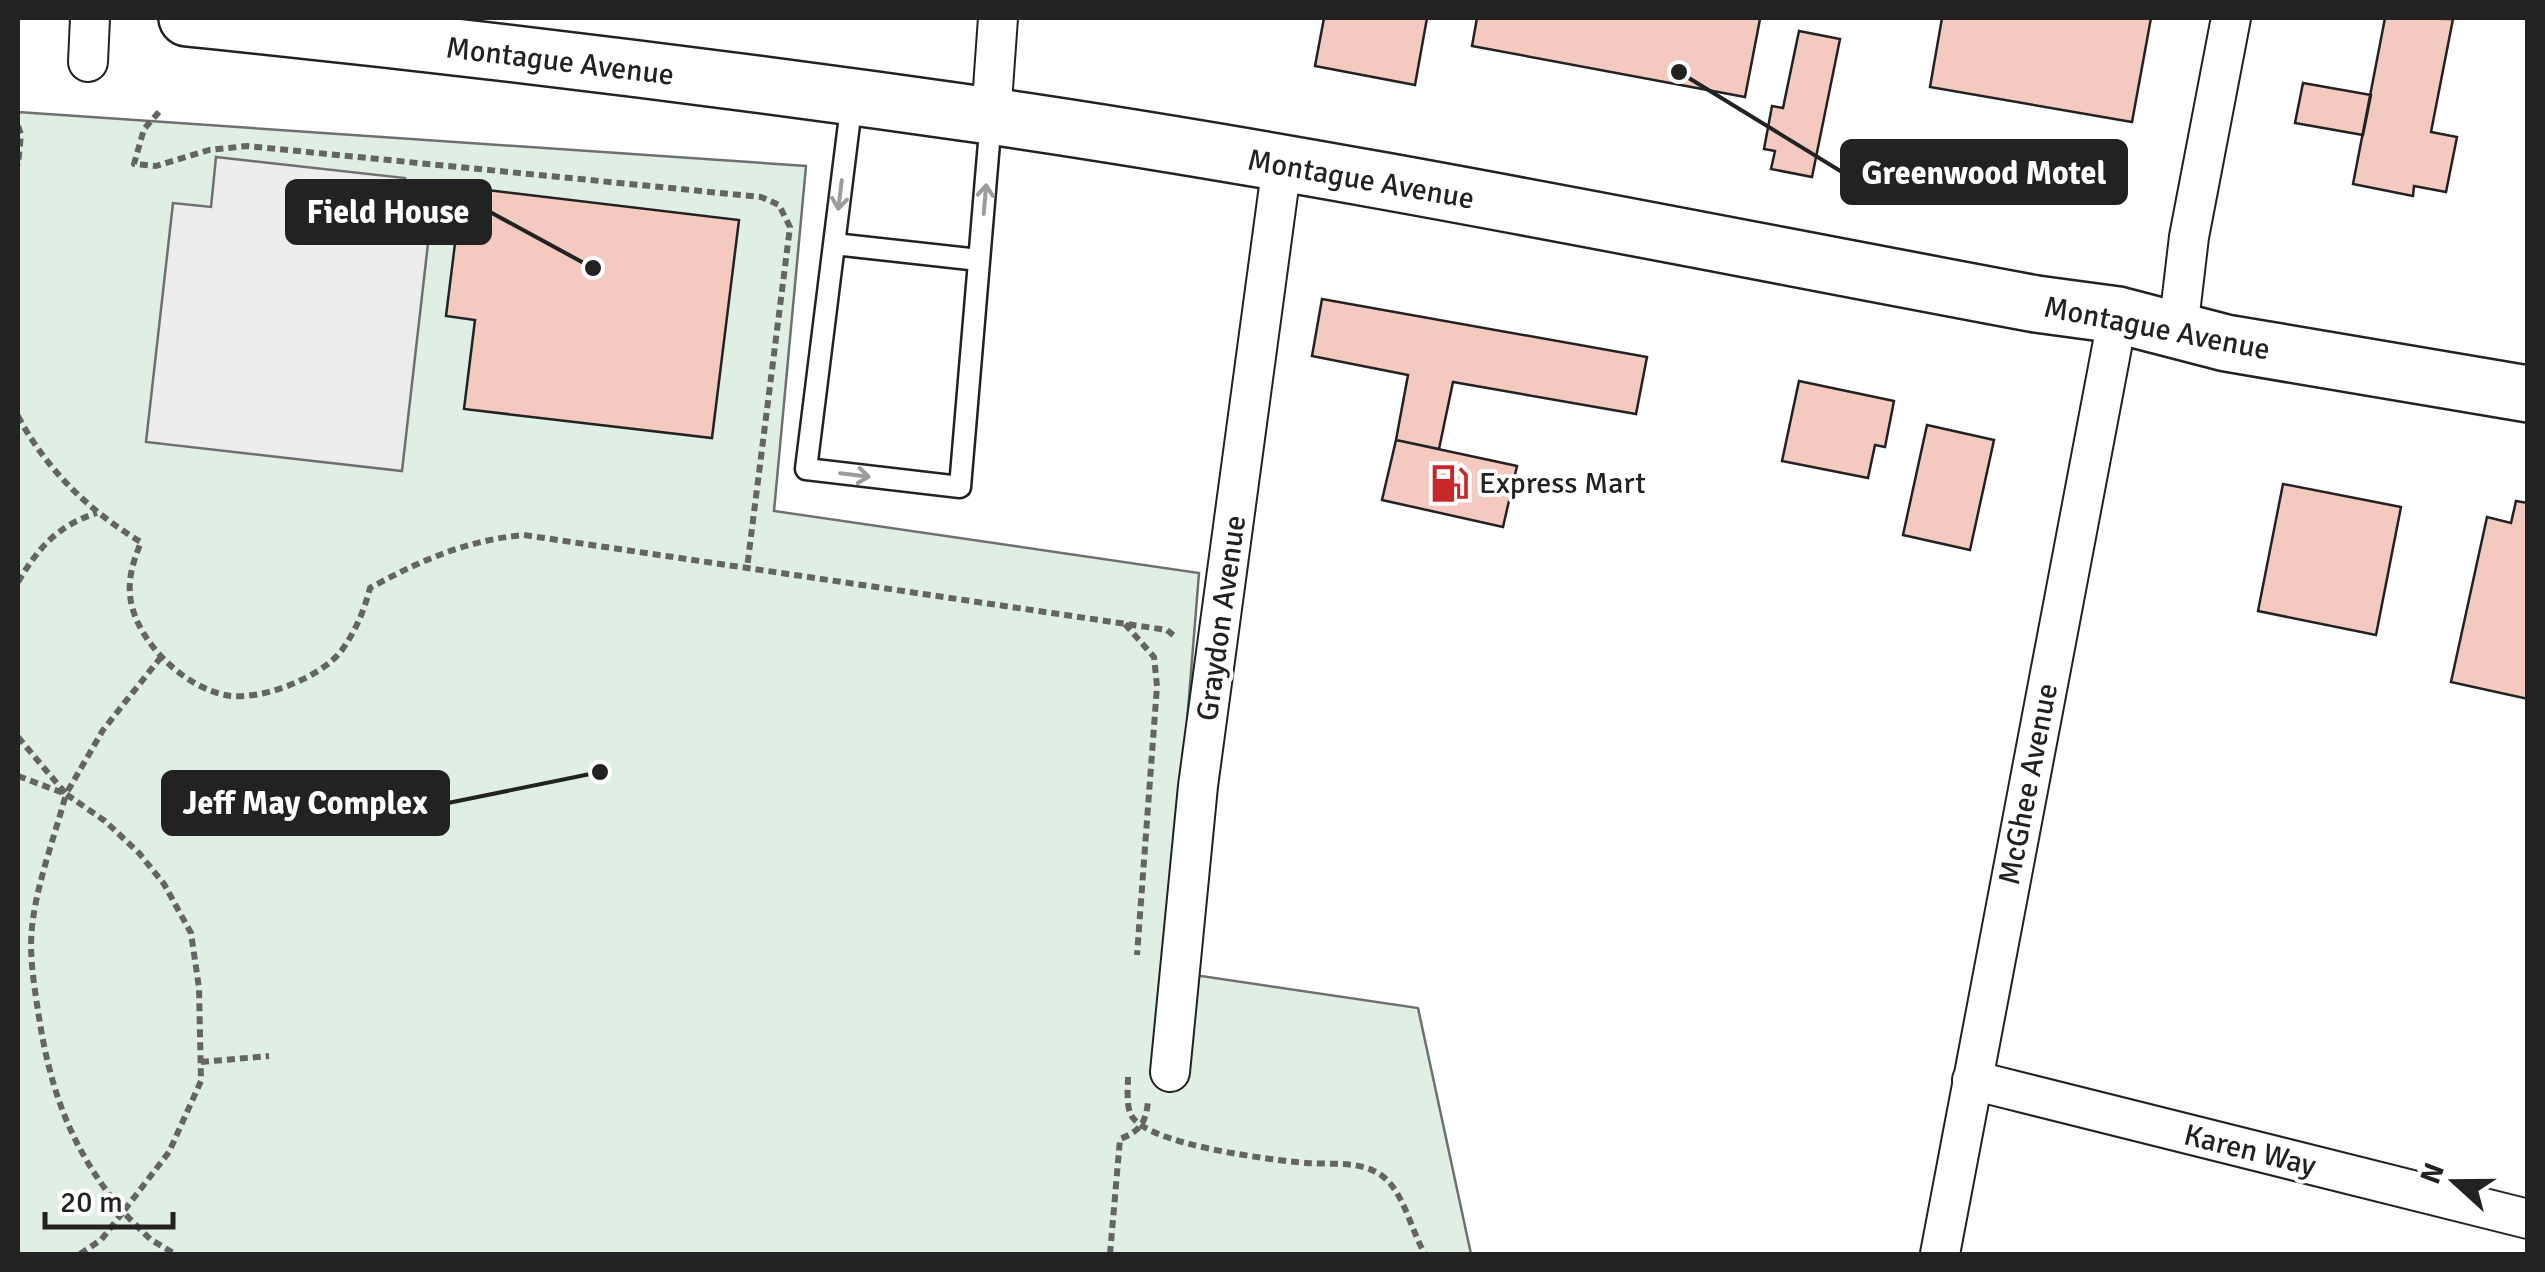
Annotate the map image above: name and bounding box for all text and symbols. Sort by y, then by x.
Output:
street label: Montague Avenue [444,29,676,94]
street label: Montague Avenue [1245,141,1477,218]
callout: Greenwood Motel [1842,141,2126,203]
text: Greenwood Motel [1862,154,2106,193]
one-way arrow [831,178,849,211]
callout: Field House [287,181,490,243]
one-way arrow [975,183,994,215]
text: Field House [307,193,469,232]
street label: Montague Avenue [2041,288,2273,369]
fuel station icon: Express Mart [1428,462,1470,504]
place label: Express Mart [1479,465,1646,502]
one-way arrow [838,466,870,485]
street label: Graydon Avenue [1189,513,1254,723]
street label: McGhee Avenue [1991,680,2066,888]
callout: Jeff May Complex [163,772,448,834]
text: Jeff May Complex [182,784,428,823]
street label: Karen Way [2180,1116,2320,1185]
north arrow [2405,1132,2505,1232]
text: N [2413,1158,2452,1189]
scale bar [45,1167,172,1229]
text: 20 m [60,1184,123,1221]

